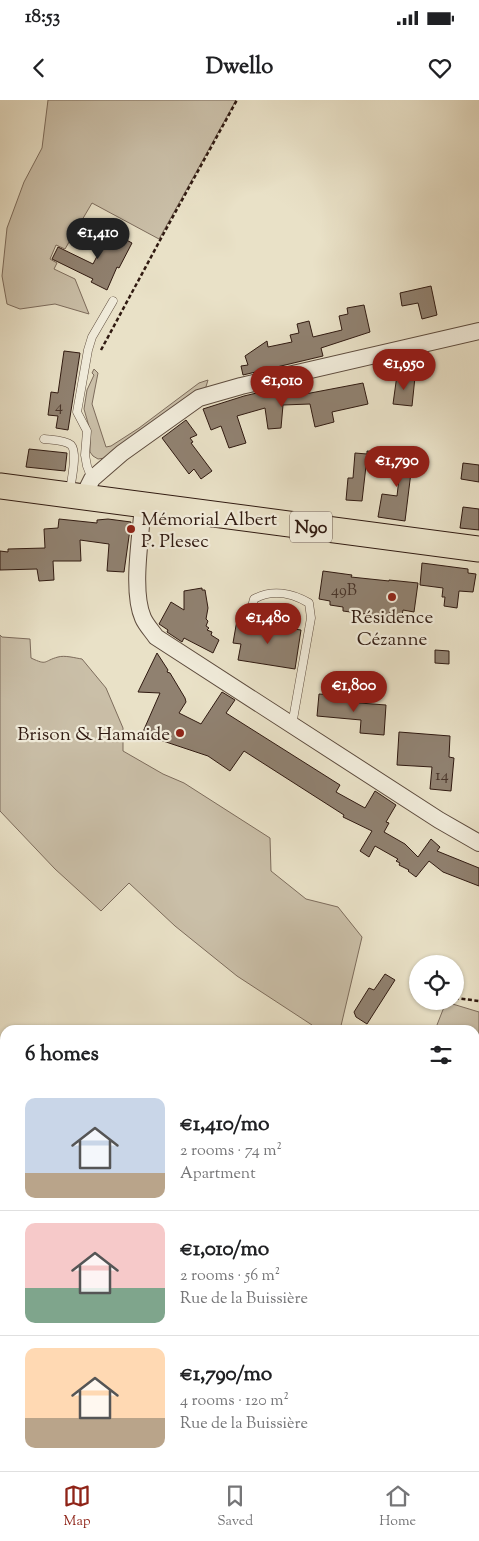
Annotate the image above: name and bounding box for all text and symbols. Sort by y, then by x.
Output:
text: 18:53 [25,4,60,31]
text: Dwello [206,52,273,84]
icon: back [25,54,53,82]
icon: heart [426,54,454,82]
pin: €1,410 [57,218,139,260]
text: €1,410 [77,222,119,245]
pin: €1,950 [363,348,445,391]
text: €1,950 [384,353,424,376]
pin: €1,010 [241,366,323,408]
text: €1,010 [262,370,302,393]
house number: 4 [55,396,63,419]
pin: €1,790 [356,446,438,488]
text: €1,790 [375,450,419,473]
place label: Mémorial Albert P. Plesec [141,507,278,556]
road number: N90 [290,512,332,542]
marker: Mémorial Albert P. Plesec [125,523,137,535]
house number: 49B [331,580,357,603]
marker: Résidence Cézanne [386,591,398,603]
pin: €1,480 [227,602,309,645]
place label: Résidence Cézanne [351,605,433,654]
text: €1,480 [246,607,290,630]
pin: €1,800 [313,670,395,713]
text: €1,800 [332,675,376,698]
place label: Brison & Hamaide [17,722,170,749]
marker: Brison & Hamaide [174,727,186,739]
house number: 14 [435,765,449,788]
map controls [409,955,464,1010]
button: locate [409,955,464,1010]
text: 6 homes [25,1040,99,1070]
icon: filters [427,1041,455,1069]
text: €1,410/mo [180,1110,269,1140]
icon: home [65,1118,125,1178]
text: 2 rooms · 74 m² [180,1140,282,1163]
text: Apartment [180,1163,256,1186]
text: €1,010/mo [180,1235,269,1265]
icon: home [65,1243,125,1303]
text: 2 rooms · 56 m² [180,1265,280,1288]
text: Rue de la Buissière [180,1288,308,1311]
text: €1,790/mo [180,1360,272,1390]
icon: home [65,1368,125,1428]
text: 4 rooms · 120 m² [180,1390,289,1413]
text: Rue de la Buissière [180,1413,308,1436]
tab: Map [63,1482,91,1532]
tab: Saved [217,1482,253,1532]
tab: Home [379,1482,416,1532]

